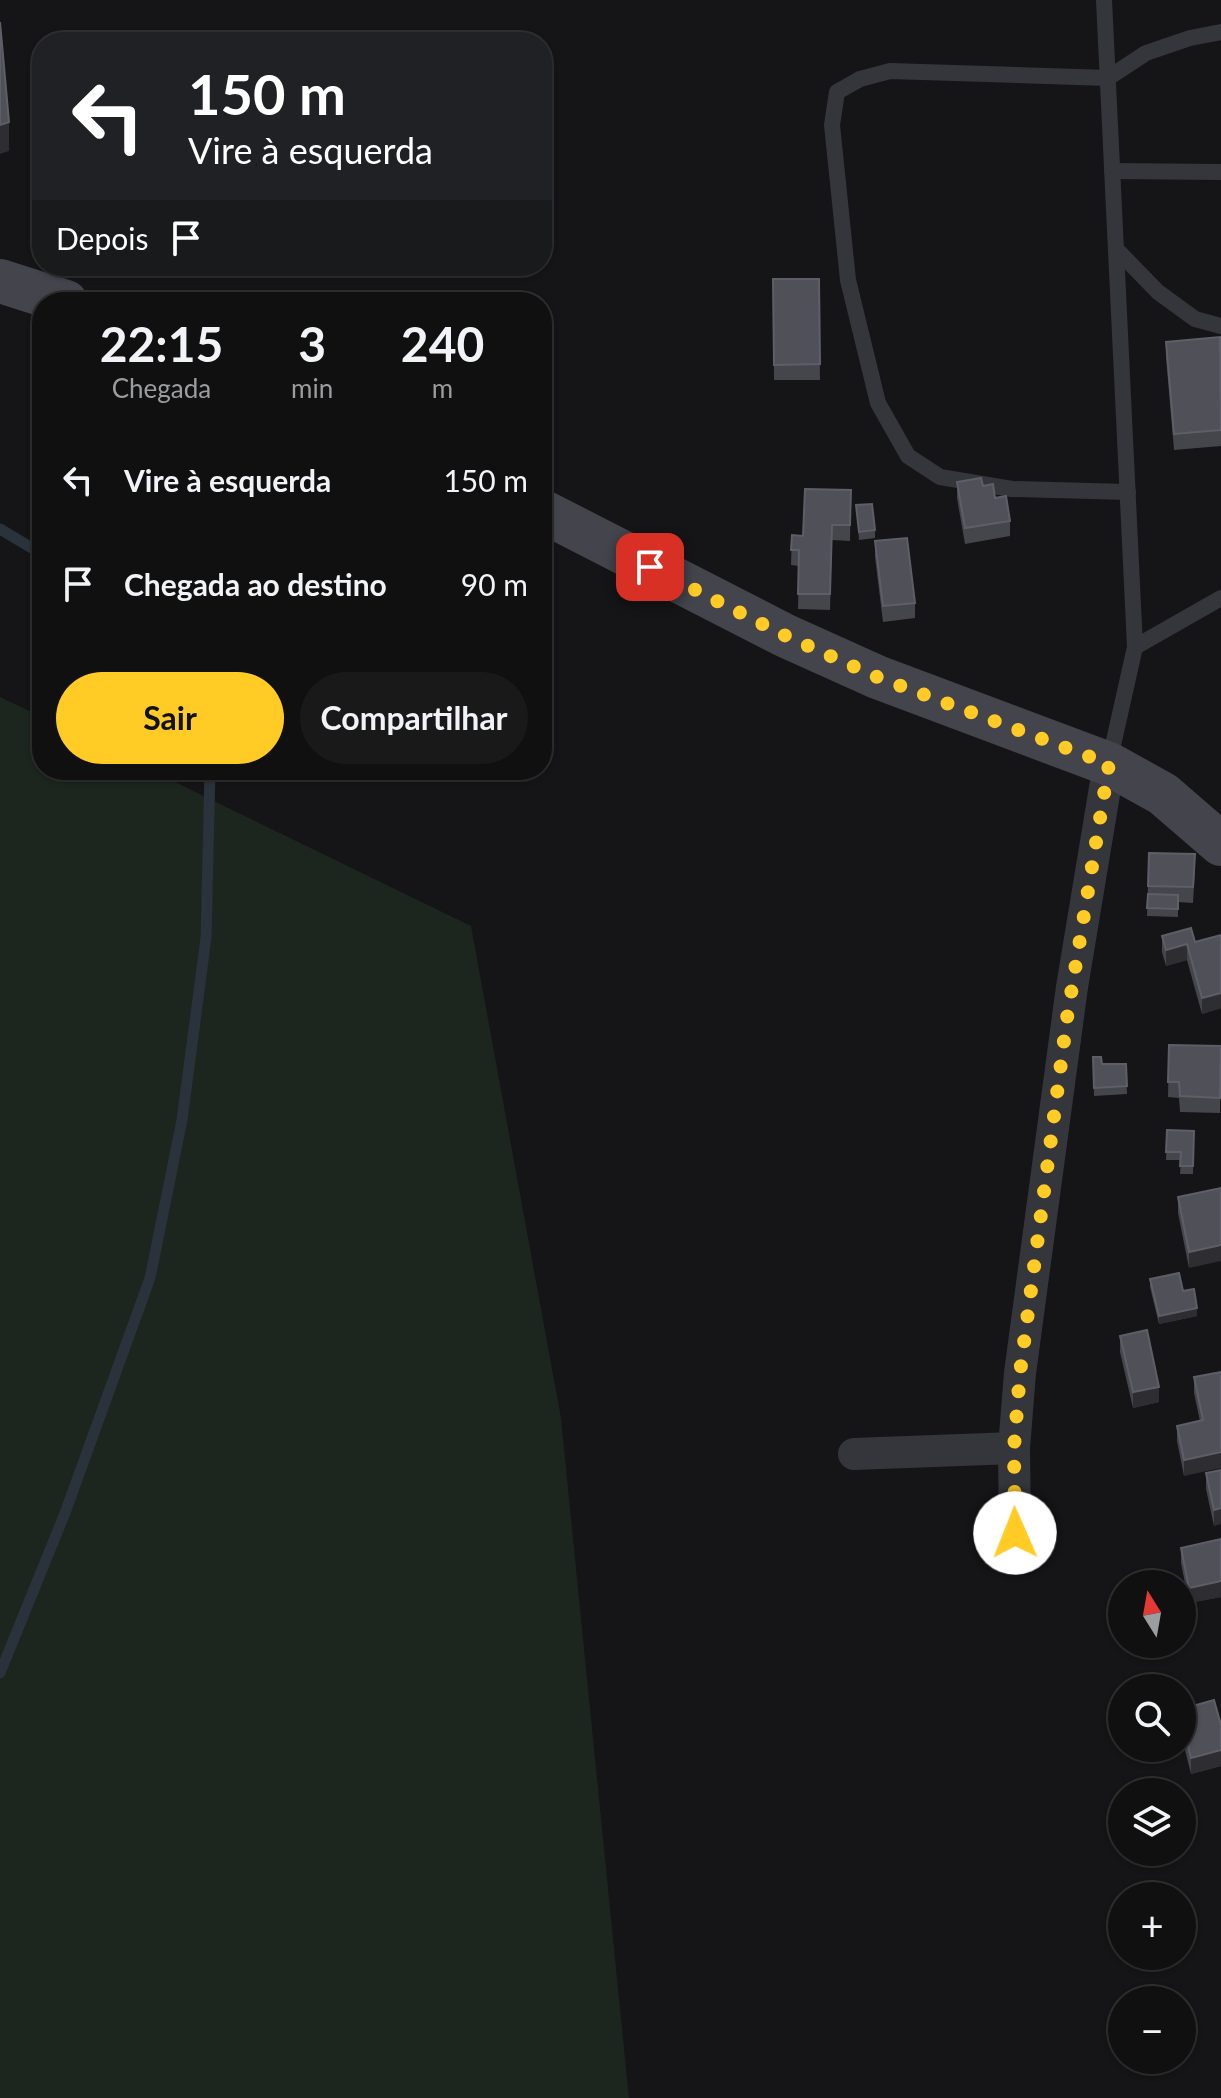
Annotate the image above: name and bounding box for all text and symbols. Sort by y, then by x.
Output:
text: 150 m [188,60,346,127]
icon: left [56,64,160,168]
text: Vire à esquerda [188,128,433,172]
icon: arrive [164,216,208,260]
text: Depois [56,220,148,256]
text: 22:15 [100,315,223,372]
text: 3 [298,315,326,372]
text: 240 [401,315,484,372]
text: Chegada [112,372,211,404]
text: min [291,372,333,404]
text: m [432,372,453,404]
icon: left [56,458,100,502]
text: Vire à esquerda [124,462,331,498]
text: 150 m [443,462,528,498]
pin [616,533,684,601]
icon: arrive [628,545,672,589]
icon: arrive [56,562,100,606]
text: Chegada ao destino [124,566,387,602]
text: 90 m [461,566,528,602]
button: Sair [56,672,284,764]
button: Compartilhar [300,672,528,764]
position arrow [973,1491,1057,1575]
north arrow [1108,1570,1196,1658]
map controls [1108,1570,1196,2074]
button: search [1108,1674,1196,1762]
button: layers [1108,1778,1196,1866]
button: + [1108,1882,1196,1970]
button: − [1108,1986,1196,2074]

